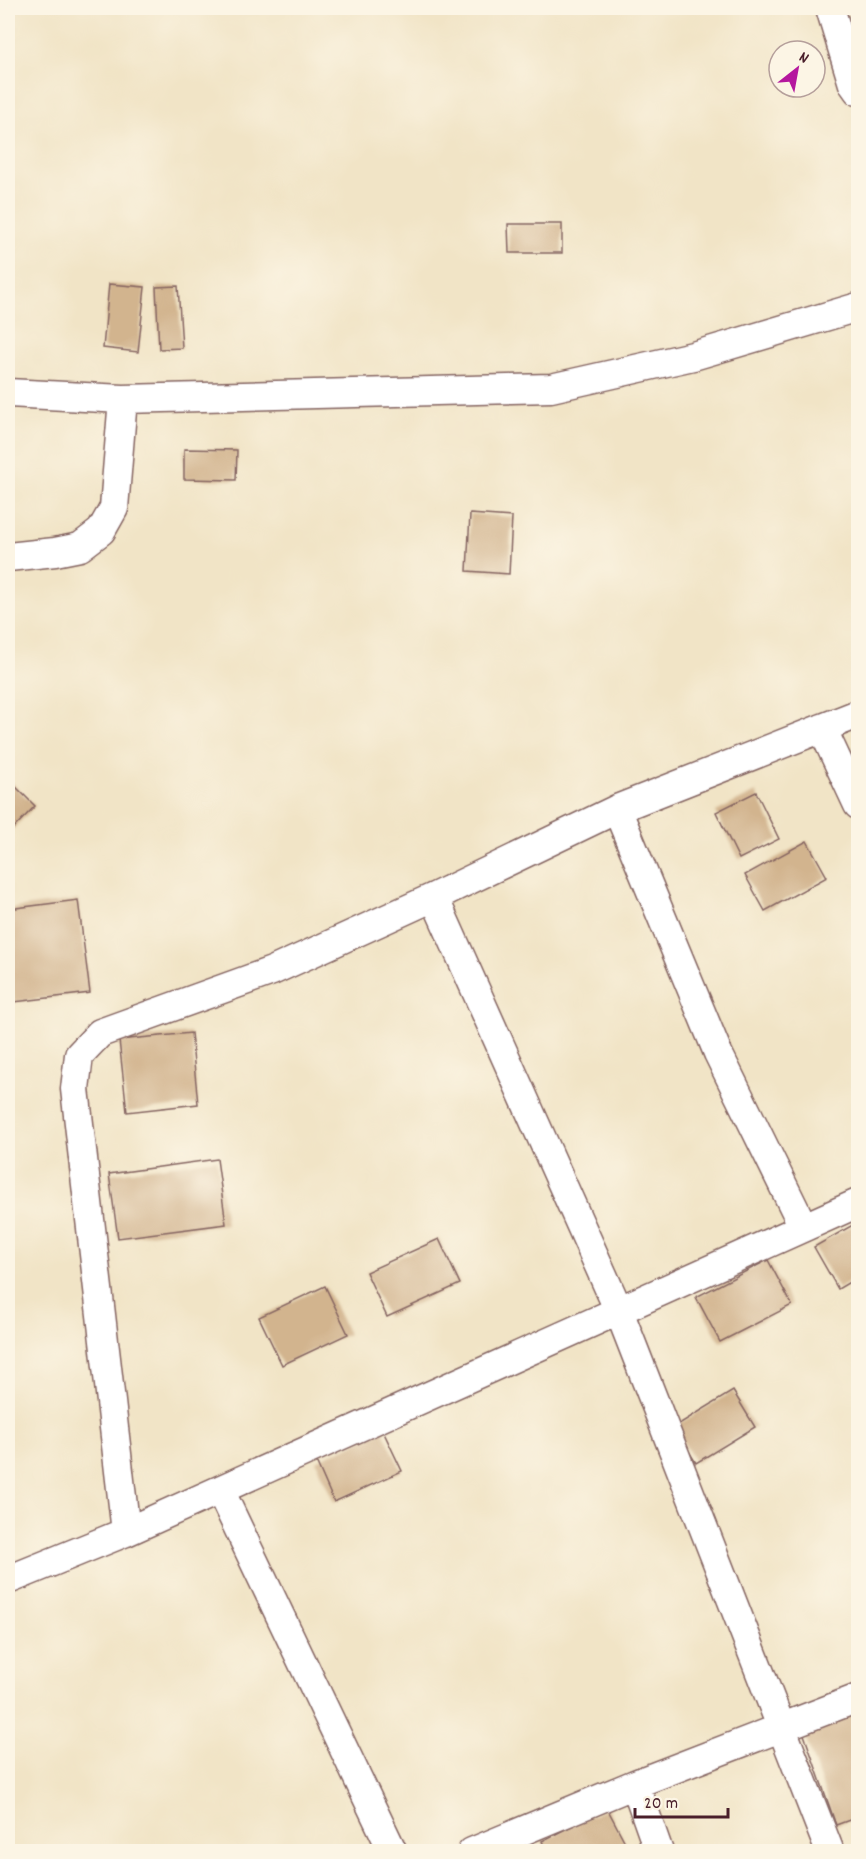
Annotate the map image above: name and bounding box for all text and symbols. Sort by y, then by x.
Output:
north arrow [767,39,827,99]
text: N [794,46,813,70]
scale bar [635,1781,728,1819]
text: 20 m [644,1792,678,1817]

